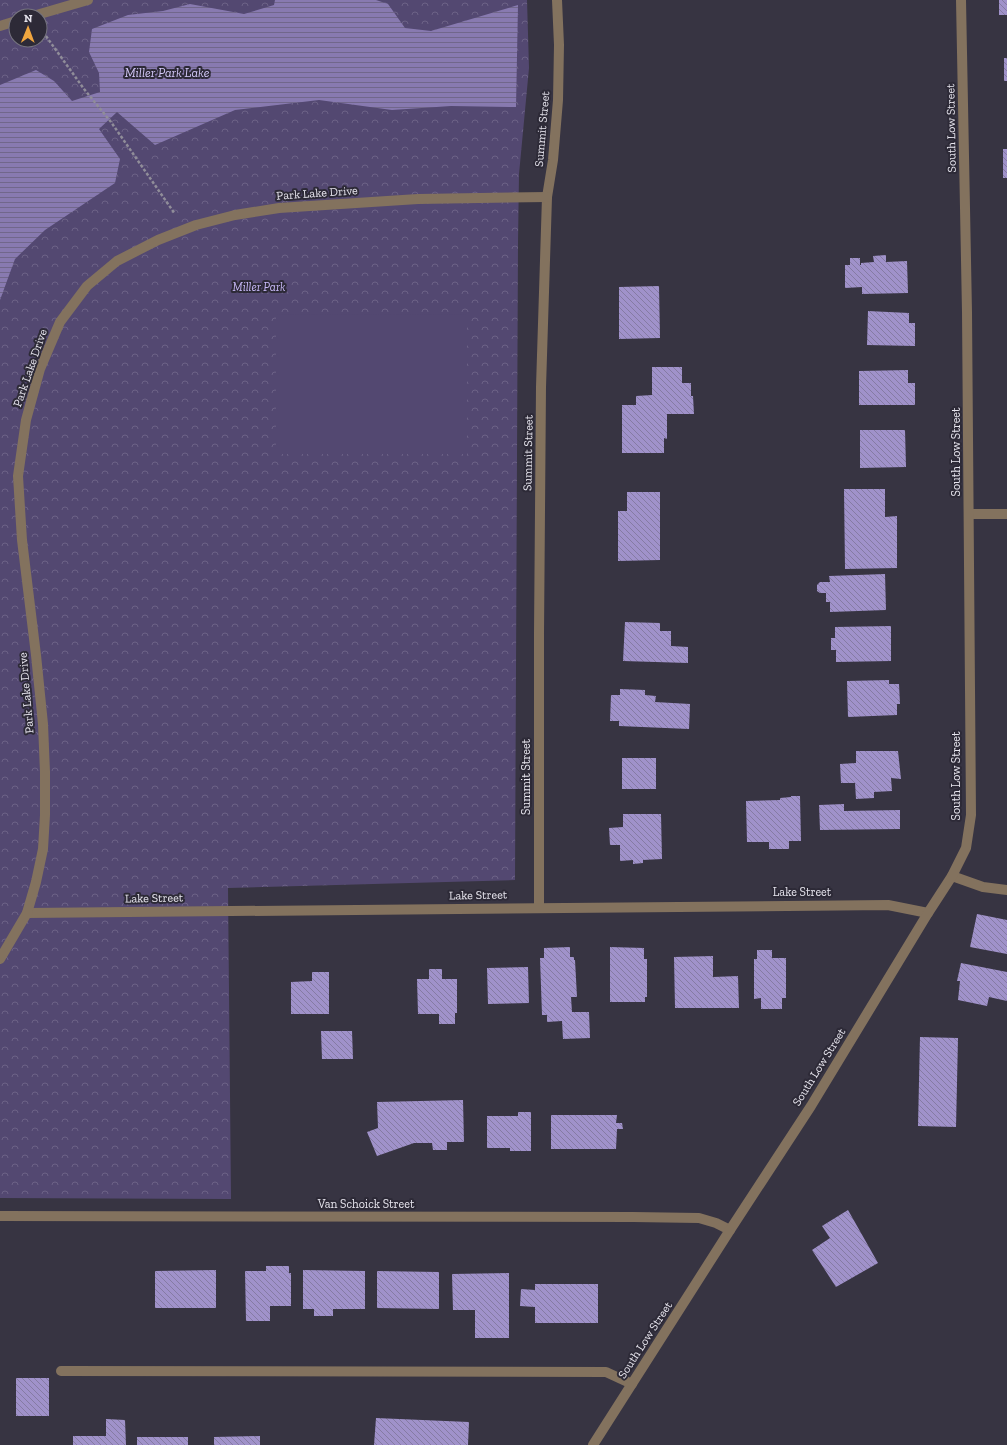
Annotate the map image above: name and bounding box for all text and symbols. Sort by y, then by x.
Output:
north arrow [8,8,48,48]
text: N [24,12,33,25]
water label: Miller Park Lake [125,65,210,80]
street label: South Low Street [943,83,959,173]
street label: Summit Street [532,90,552,167]
street label: Park Lake Drive [276,183,359,203]
park label: Miller Park [233,280,286,294]
street label: Park Lake Drive [10,327,50,409]
street label: South Low Street [949,407,963,496]
street label: Summit Street [520,414,536,491]
street label: Park Lake Drive [15,651,37,734]
street label: South Low Street [949,731,963,820]
street label: Summit Street [519,738,533,815]
street label: Lake Street [773,885,832,899]
street label: Lake Street [449,887,508,903]
street label: Lake Street [125,890,184,906]
street label: South Low Street [790,1025,849,1108]
street label: Van Schoick Street [317,1197,415,1211]
street label: South Low Street [615,1298,675,1381]

